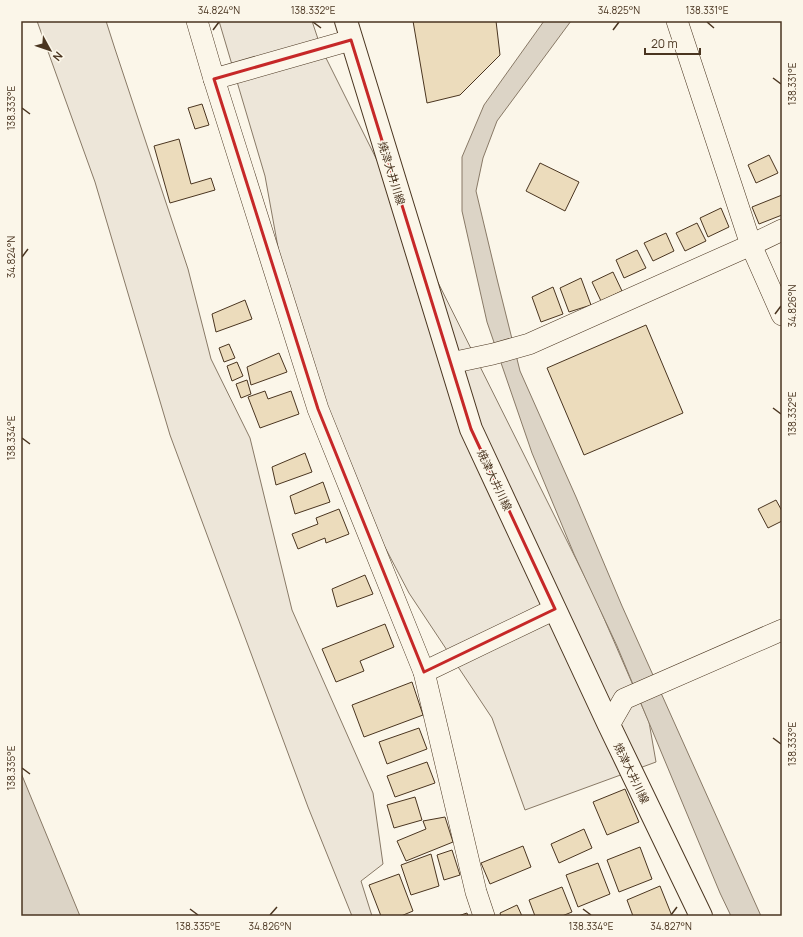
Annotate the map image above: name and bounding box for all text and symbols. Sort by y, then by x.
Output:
text: 34.824°N [198,3,240,17]
text: 138.332°E [291,3,336,17]
text: 34.825°N [598,3,640,17]
text: 138.331°E [686,3,729,17]
north arrow [30,30,70,70]
scale bar [645,30,700,56]
text: 20 m [651,35,678,52]
text: N [50,49,66,65]
text: 138.331°E [785,62,799,105]
text: 138.333°E [4,85,18,130]
street label: 焼津大井川線 [375,139,409,207]
text: 34.824°N [4,236,18,278]
text: 34.826°N [785,284,799,327]
text: 138.332°E [785,391,799,436]
text: 138.334°E [4,415,18,460]
street label: 焼津大井川線 [474,447,516,513]
text: 138.333°E [785,721,799,766]
street label: 焼津大井川線 [611,740,653,806]
text: 138.335°E [4,745,18,790]
text: 138.335°E [176,919,221,933]
text: 34.826°N [249,919,292,933]
text: 138.334°E [569,919,614,933]
text: 34.827°N [650,919,692,933]

